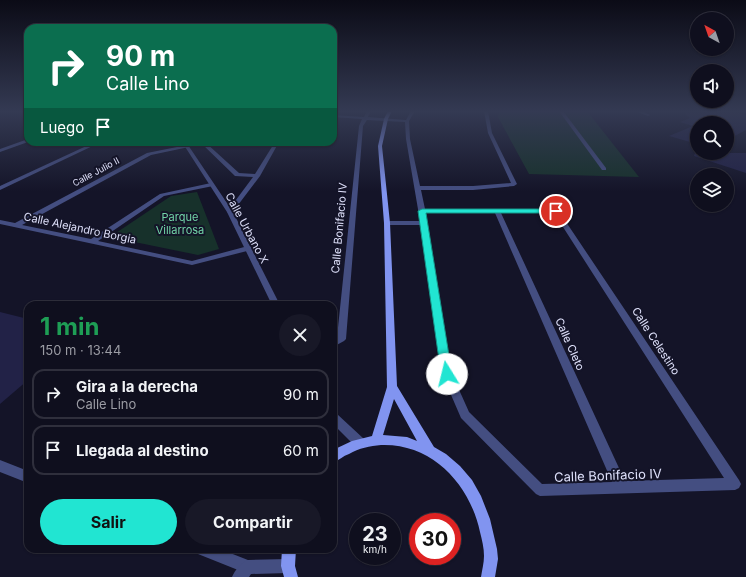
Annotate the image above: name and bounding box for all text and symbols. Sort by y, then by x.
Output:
north arrow [690,12,734,56]
map controls [690,12,734,212]
text: 90 m [106,39,175,73]
icon: right [40,40,92,92]
button: sound [690,64,734,108]
text: Calle Lino [106,73,190,94]
icon: arrive [92,116,114,138]
button: search [690,116,734,160]
text: Luego [40,118,84,137]
street label: Calle Julio II [71,155,121,188]
button: layers [690,168,734,212]
street label: Calle Bonifacio IV [328,182,350,274]
street label: Calle Urbano X [222,190,272,266]
pin [539,194,573,228]
icon: arrive [545,200,567,222]
street label: Calle Alejandro Borgia [22,209,138,247]
park label: Parque Villarrosa [156,210,204,237]
street label: Calle Celestino [629,305,683,378]
text: 1 min [40,312,99,341]
button: close [279,314,321,356]
street label: Calle Cleto [552,315,588,373]
text: 150 m · 13:44 [40,342,121,358]
position arrow [426,353,468,395]
text: Gira a la derecha [76,377,198,396]
icon: right [42,383,64,405]
text: 90 m [283,385,319,404]
text: Calle Lino [76,396,136,412]
icon: arrive [42,439,64,461]
text: Llegada al destino [76,441,209,460]
text: 60 m [283,441,319,460]
street label: Calle Bonifacio IV [554,465,662,485]
button: Salir [40,499,177,545]
button: Compartir [185,499,321,545]
speed limit sign: 30 [409,513,461,565]
text: 23 [362,522,388,546]
text: km/h [363,543,387,555]

